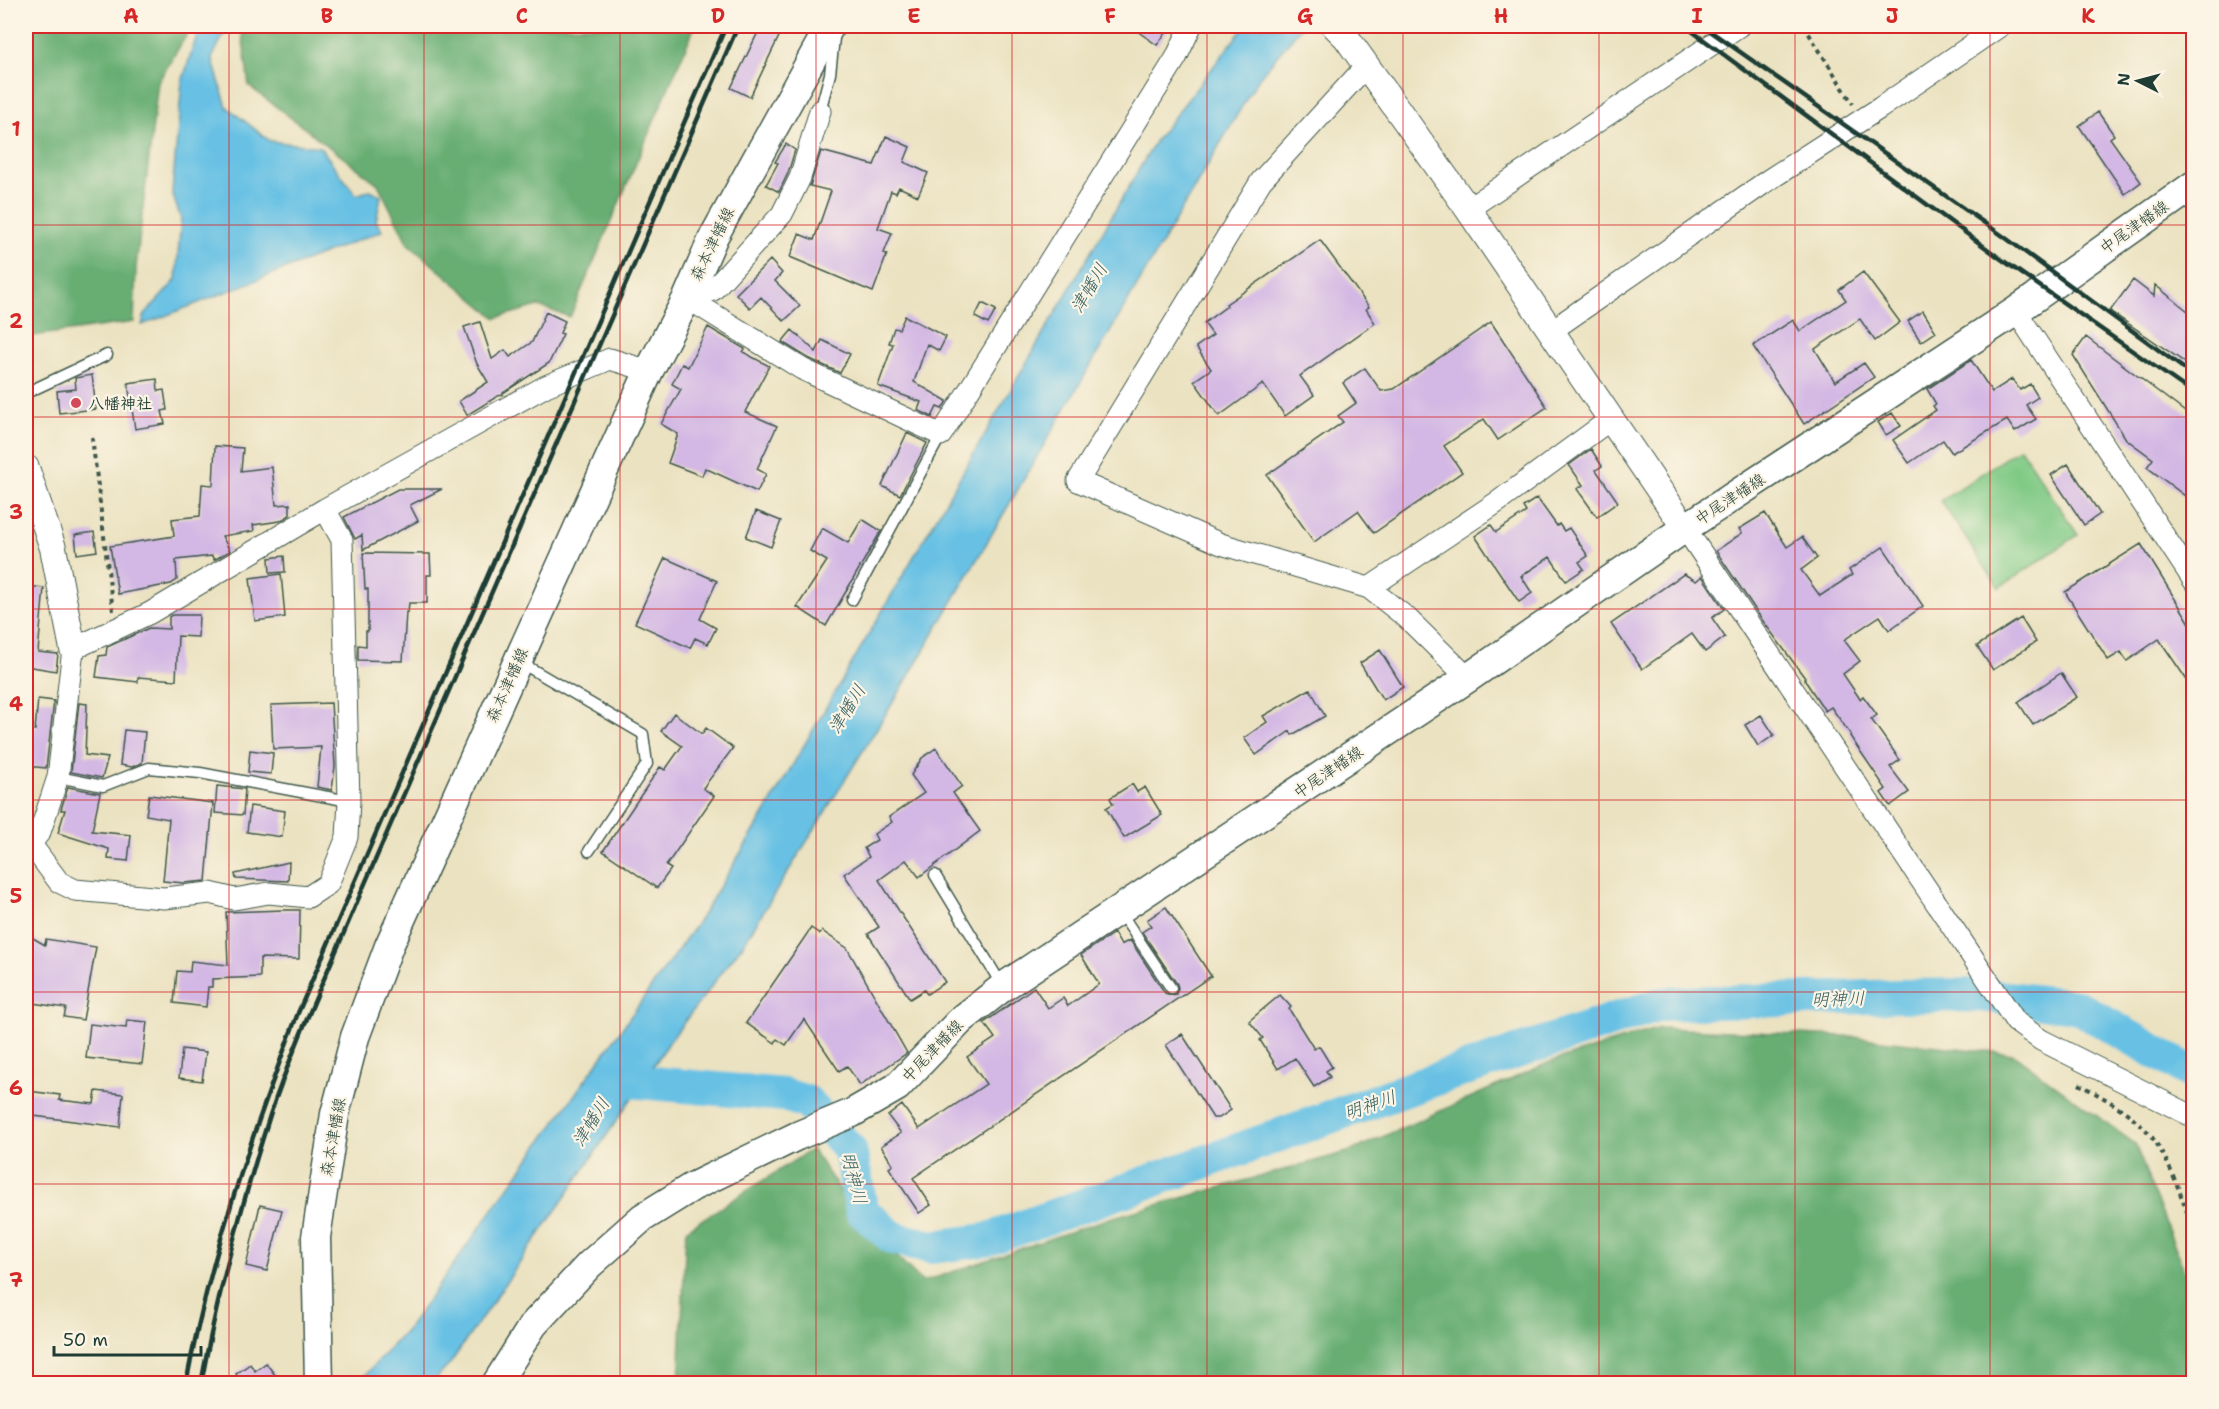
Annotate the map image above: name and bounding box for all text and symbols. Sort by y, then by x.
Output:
text: A [123,3,139,29]
text: B [321,3,333,29]
text: C [516,3,528,29]
text: D [711,3,725,29]
text: E [907,3,921,29]
text: F [1104,3,1116,29]
text: G [1297,3,1313,29]
text: H [1494,3,1508,29]
text: I [1691,3,1703,29]
text: J [1886,3,1899,29]
text: K [2081,3,2095,29]
north arrow [2108,51,2168,111]
text: N [2112,72,2135,87]
text: 1 [11,116,21,142]
street label: 中尾津幡線 [2095,195,2173,259]
street label: 森本津幡線 [685,203,739,285]
water label: 津幡川 [1065,259,1113,317]
text: 2 [9,308,23,334]
place label: 八幡神社 [88,393,152,414]
marker: 八幡神社 [69,396,83,410]
street label: 中尾津幡線 [1691,468,1769,530]
text: 3 [9,499,23,525]
street label: 森本津幡線 [481,644,533,726]
water label: 津幡川 [823,680,871,738]
text: 4 [9,691,23,717]
street label: 中尾津幡線 [1289,741,1367,803]
text: 5 [10,883,22,909]
water label: 明神川 [1811,986,1865,1012]
street label: 中尾津幡線 [897,1015,967,1087]
text: 6 [9,1075,23,1101]
water label: 明神川 [1341,1085,1399,1125]
water label: 津幡川 [567,1093,615,1151]
street label: 森本津幡線 [316,1096,350,1178]
water label: 明神川 [835,1149,873,1207]
text: 7 [9,1267,23,1293]
scale bar [54,1319,201,1357]
text: 50 m [63,1328,108,1352]

